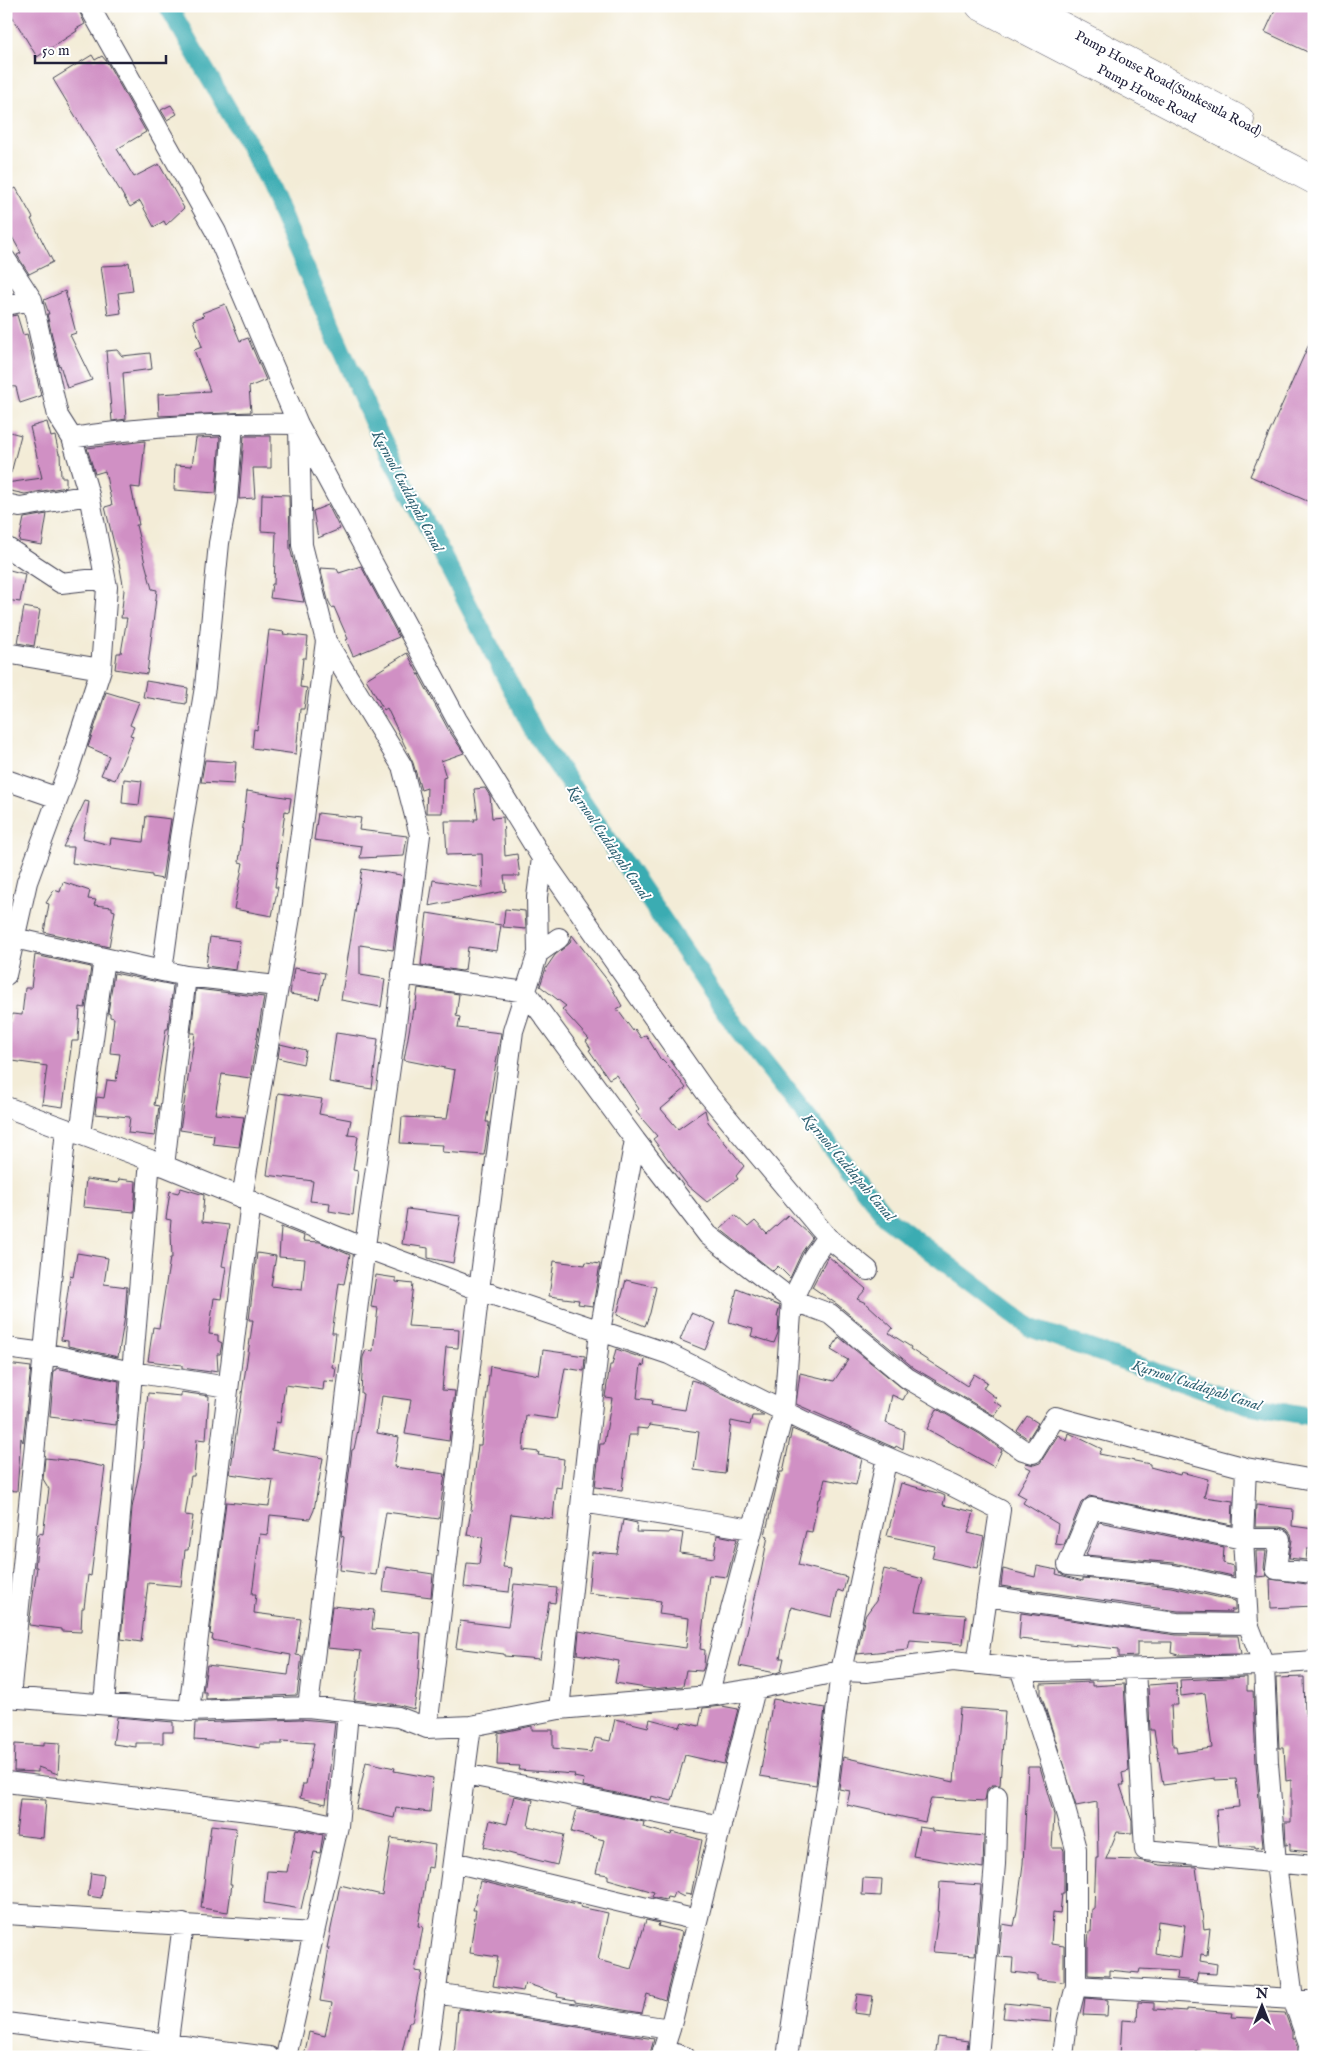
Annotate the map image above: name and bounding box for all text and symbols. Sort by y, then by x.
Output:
street label: Pump House Road(Sunkesula Road) [1073,27,1265,139]
scale bar [35,32,166,64]
text: 50 m [42,41,70,60]
street label: Pump House Road [1095,60,1199,126]
water label: Kurnool Cuddapah Canal [367,426,448,557]
water label: Kurnool Cuddapah Canal [562,780,655,905]
water label: Kurnool Cuddapah Canal [797,1109,900,1226]
water label: Kurnool Cuddapah Canal [1129,1355,1265,1416]
north arrow [1238,1980,1288,2030]
text: N [1255,1985,1268,2003]

